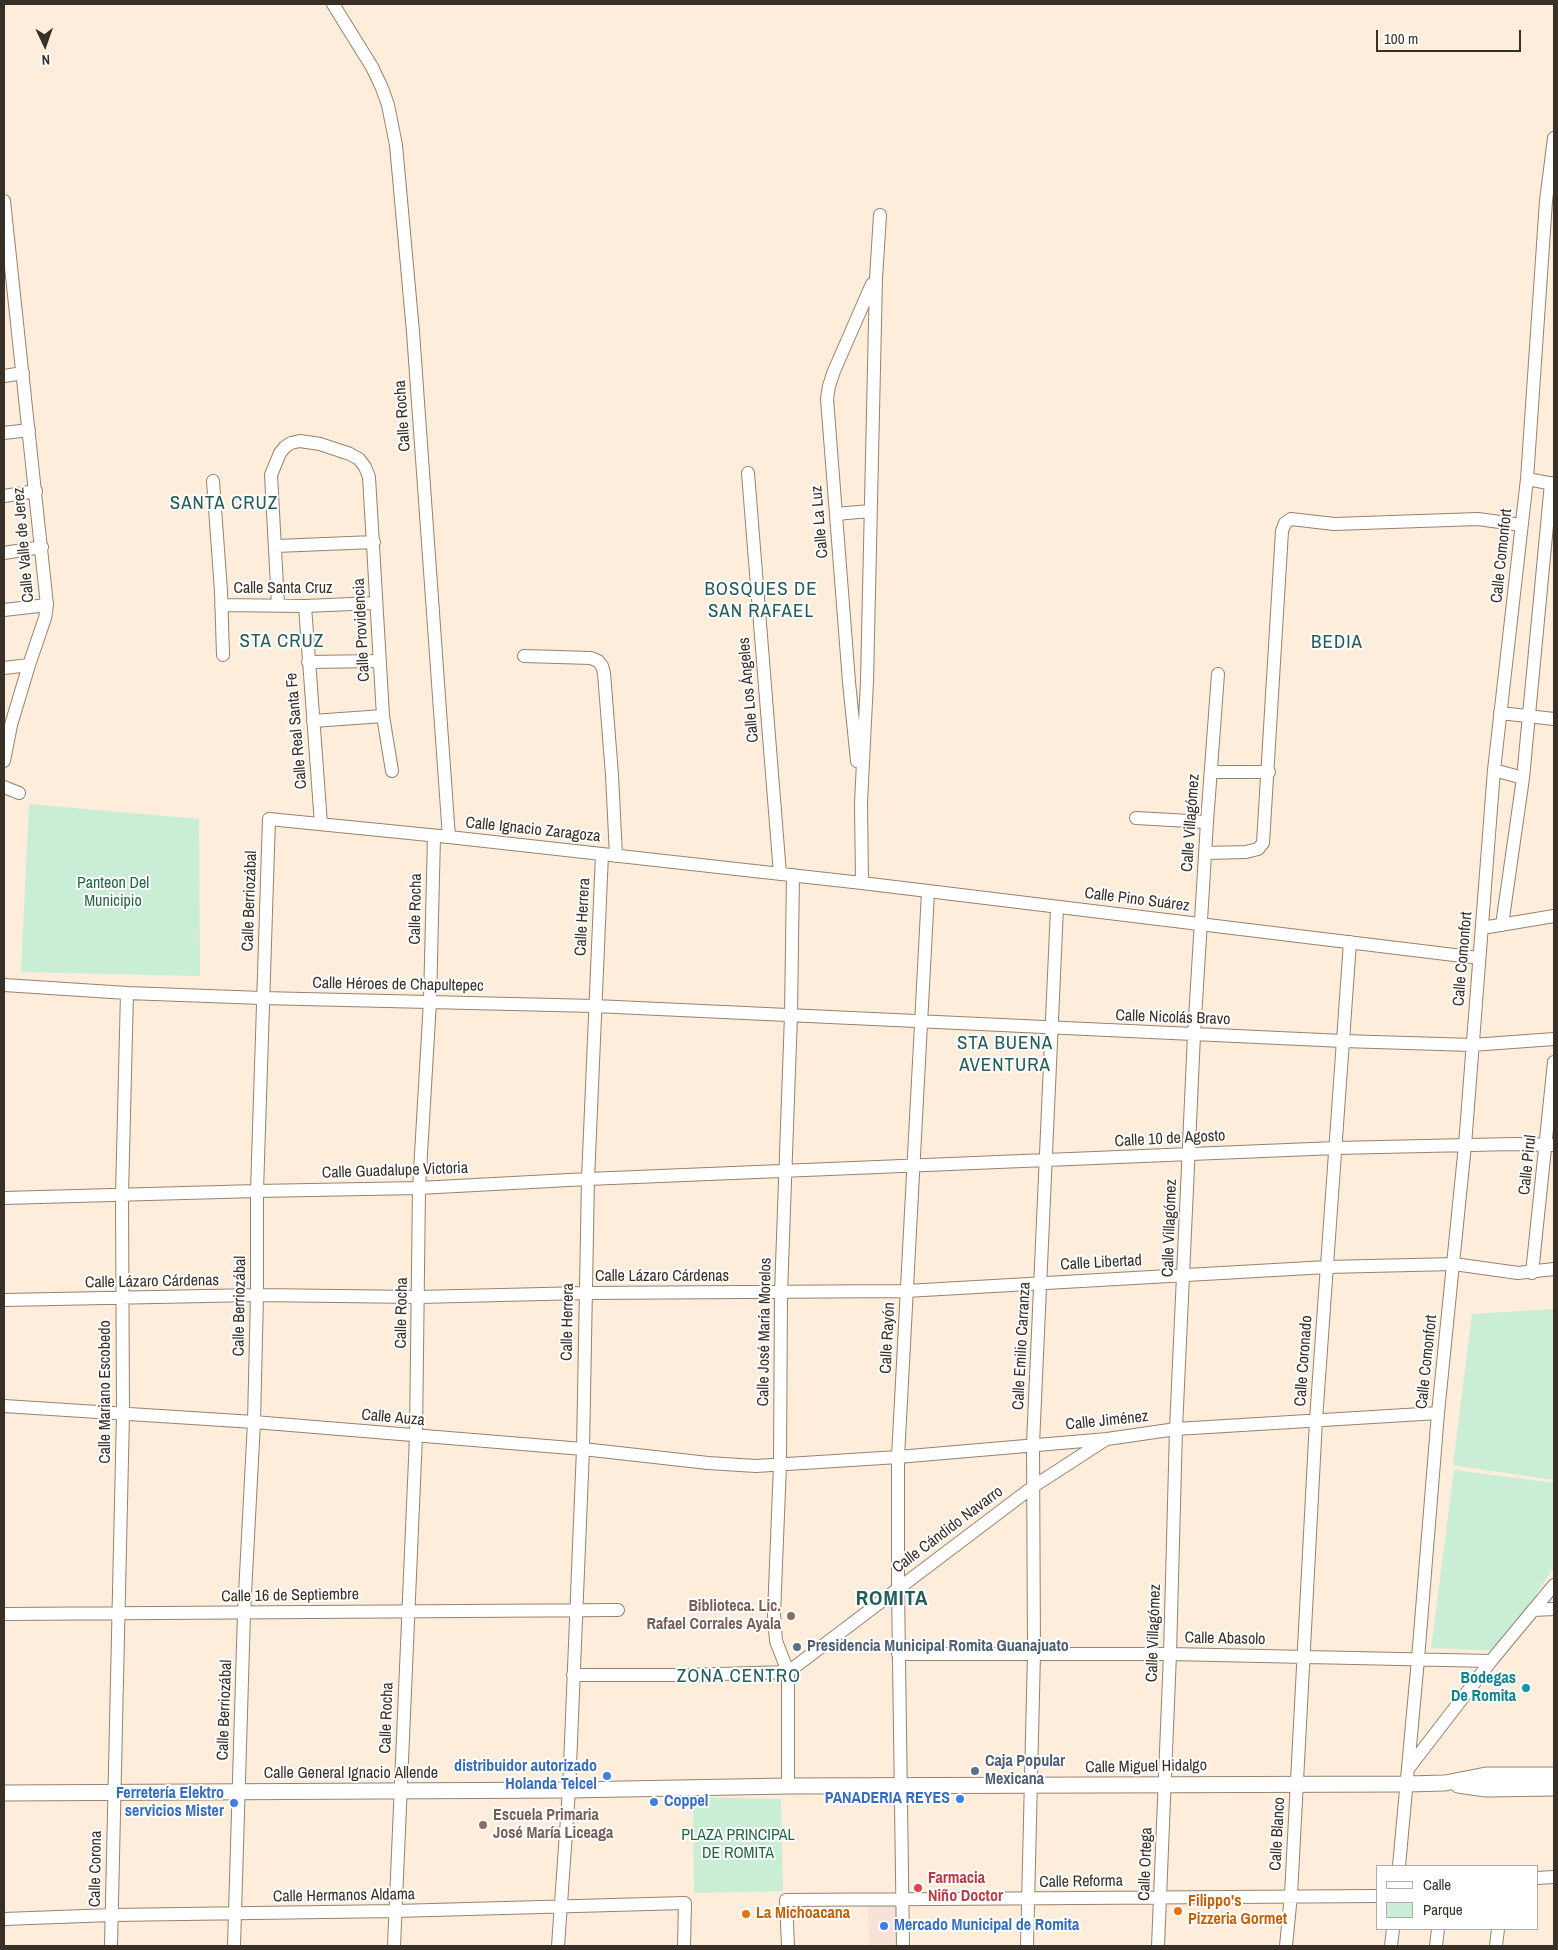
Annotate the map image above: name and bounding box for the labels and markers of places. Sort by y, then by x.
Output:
place label: Biblioteca. Lic. Rafael Corrales Ayala [647,1597,781,1635]
marker: Biblioteca. Lic. Rafael Corrales Ayala [785,1610,797,1622]
place label: Presidencia Municipal Romita Guanajuato [807,1637,1069,1657]
marker: Presidencia Municipal Romita Guanajuato [791,1641,803,1653]
place label: Bodegas De Romita [1451,1669,1516,1707]
marker: Bodegas De Romita [1520,1682,1532,1694]
place label: Caja Popular Mexicana [985,1752,1065,1790]
place label: distribuidor autorizado Holanda Telcel [454,1757,597,1795]
marker: Caja Popular Mexicana [969,1765,981,1777]
marker: distribuidor autorizado Holanda Telcel [601,1770,613,1782]
place label: Ferretería Elektro servicios Mister [116,1784,224,1822]
place label: PANADERIA REYES [825,1789,950,1809]
place label: Coppel [664,1792,708,1812]
marker: PANADERIA REYES [954,1793,966,1805]
marker: Coppel [648,1796,660,1808]
marker: Ferretería Elektro servicios Mister [228,1797,240,1809]
place label: Escuela Primaria José María Liceaga [493,1806,613,1844]
marker: Escuela Primaria José María Liceaga [477,1819,489,1831]
place label: Farmacia Niño Doctor [928,1869,1003,1907]
marker: Farmacia Niño Doctor [912,1882,924,1894]
place label: Filippo's Pizzeria Gormet [1188,1892,1287,1930]
place label: La Michoacana [756,1904,850,1924]
marker: Filippo's Pizzeria Gormet [1172,1905,1184,1917]
marker: La Michoacana [740,1908,752,1920]
place label: Mercado Municipal de Romita [894,1916,1079,1936]
marker: Mercado Municipal de Romita [878,1920,890,1932]

